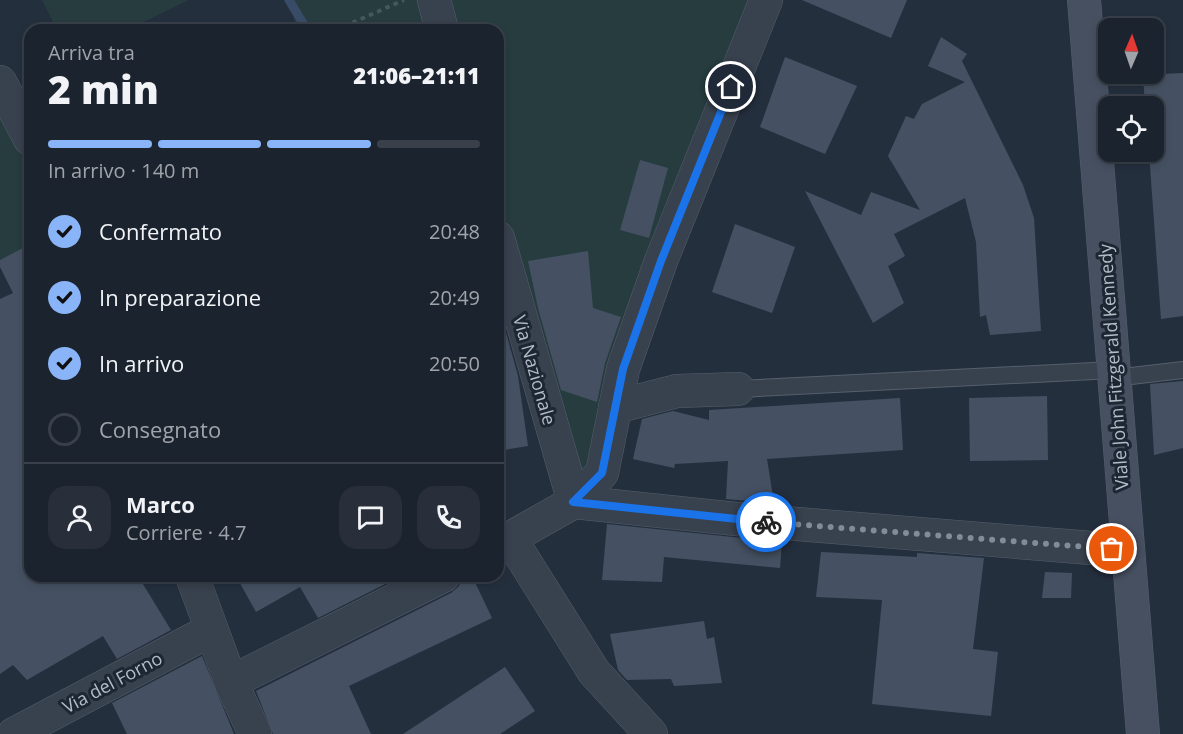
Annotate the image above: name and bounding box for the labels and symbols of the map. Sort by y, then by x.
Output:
north arrow [1098,18,1164,84]
pin [705,61,756,112]
street label: Viale John Fitzgerald Kennedy [1092,242,1134,491]
street label: Via Nazionale [508,312,562,428]
courier [736,492,796,552]
pin [1086,523,1137,574]
street label: Via del Forno [58,646,166,718]

